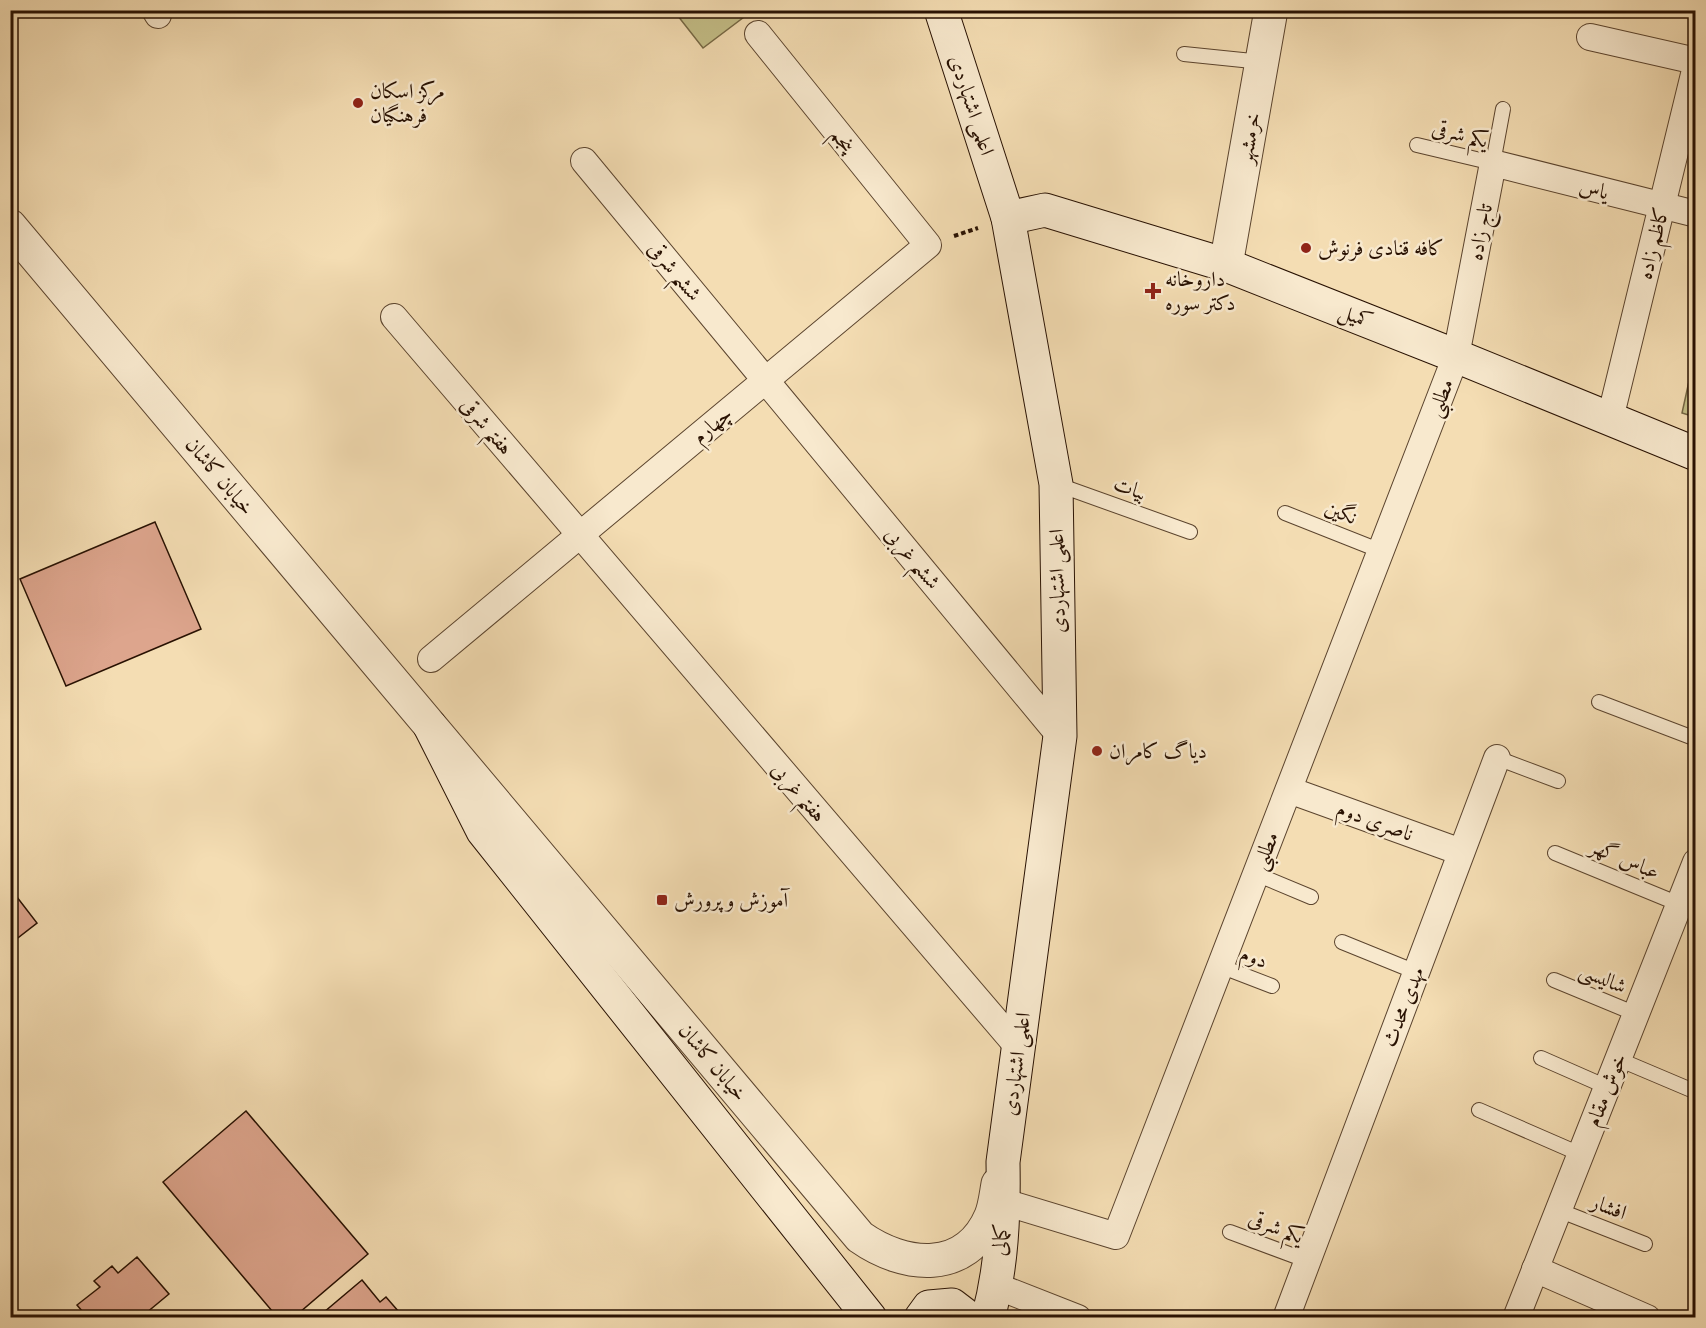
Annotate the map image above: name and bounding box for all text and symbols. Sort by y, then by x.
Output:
street label: اعلمی اشتهاردی [940,51,1000,160]
place label: مرکز اسکان فرهنگیان [370,78,445,132]
marker: مرکز اسکان فرهنگیان [351,96,365,110]
street label: خرمشهر [1231,110,1270,168]
street label: یکم شرقی [1428,115,1492,161]
street label: پنجم [820,122,862,164]
street label: یاس [1576,173,1612,209]
street label: تاج زاده [1462,200,1504,264]
street label: کاظم زاده [1631,204,1681,284]
place label: کافه قنادی فرنوش [1318,235,1444,265]
street label: ششم شرقی [636,236,707,311]
marker: کافه قنادی فرنوش [1299,241,1313,255]
place label: داروخانه دکتر سوره [1165,266,1236,320]
marker: داروخانه دکتر سوره [1146,284,1160,298]
street label: کمیل [1334,298,1377,338]
street label: مطلبی [1421,375,1463,422]
street label: هفتم شرقی [449,392,519,465]
street label: چهارم [687,401,741,453]
street label: خیابان کاشان [177,432,260,523]
street label: بیات [1109,470,1150,510]
street label: نگین [1320,494,1361,534]
street label: ششم غربی [873,522,947,600]
street label: اعلمی اشتهاردی [1043,529,1075,633]
place label: دیاگ کامران [1109,738,1207,768]
marker: دیاگ کامران [1090,744,1104,758]
street label: هفتم غربی [760,757,832,833]
street label: ناصری دوم [1332,795,1417,852]
street label: مطلبی [1246,828,1288,875]
street label: عباس گهر [1583,832,1664,889]
place label: آموزش و پرورش [674,887,791,917]
marker: آموزش و پرورش [655,893,669,907]
street label: دوم [1235,940,1271,979]
street label: شالیسی [1574,956,1631,1003]
street label: مهدی محدث [1376,963,1434,1052]
street label: اعلمی اشتهاردی [996,1011,1040,1118]
street label: خیابان کاشان [670,1018,753,1109]
street label: خوش مقام [1580,1050,1637,1132]
street label: افشار [1584,1188,1630,1229]
street label: یکم شرقی [1242,1205,1308,1256]
street label: کمالی [986,1223,1018,1257]

